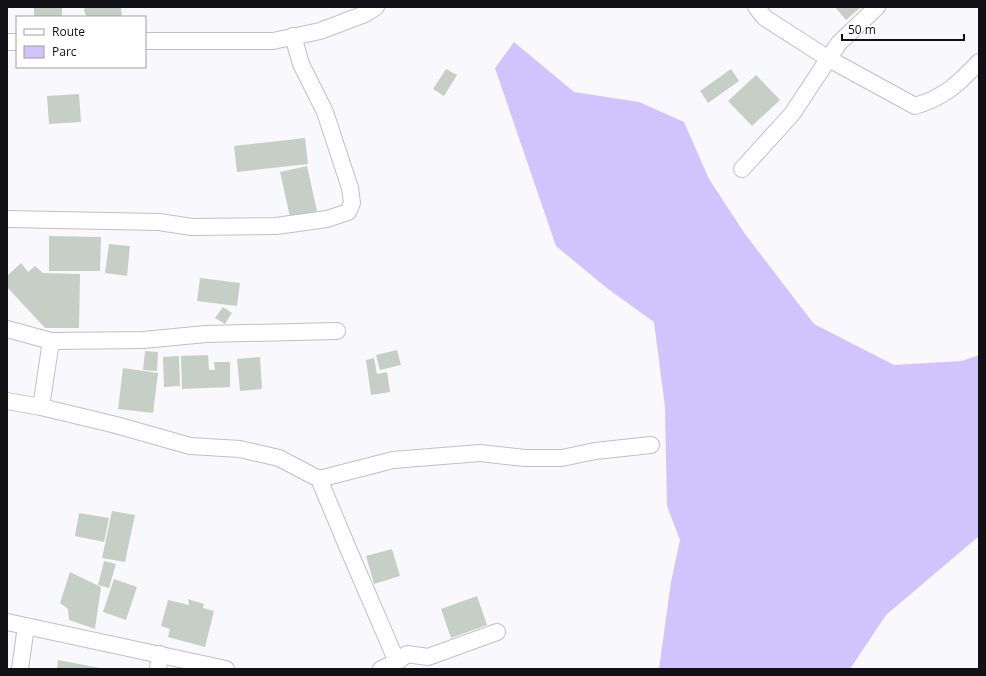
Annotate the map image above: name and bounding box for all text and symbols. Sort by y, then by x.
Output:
legend [16,16,146,68]
scale bar [842,16,964,42]
text: 50 m [848,21,876,38]
text: Route [52,23,85,40]
text: Parc [52,43,77,60]

